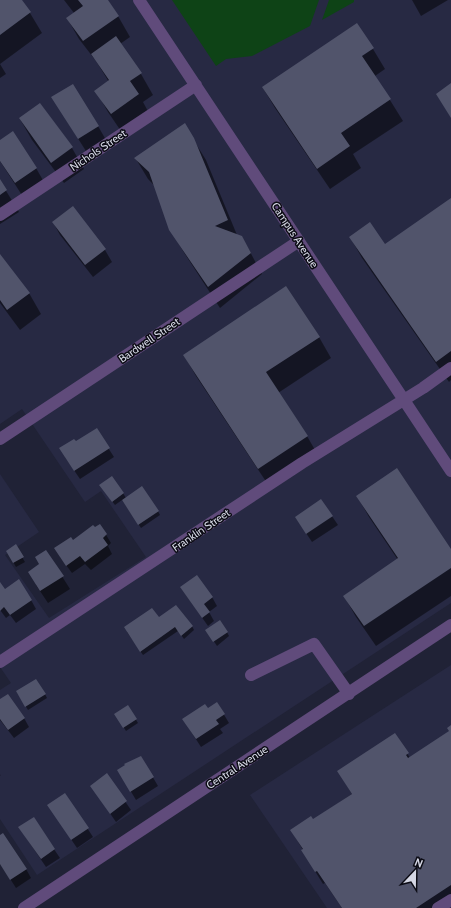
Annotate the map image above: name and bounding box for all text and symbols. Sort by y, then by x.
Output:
street label: Nichols Street [67,126,129,174]
street label: Campus Avenue [269,200,322,271]
street label: Bardwell Street [116,314,182,366]
street label: Franklin Street [169,505,233,554]
street label: Central Avenue [204,742,271,792]
north arrow [395,852,435,892]
text: N [413,855,425,871]

